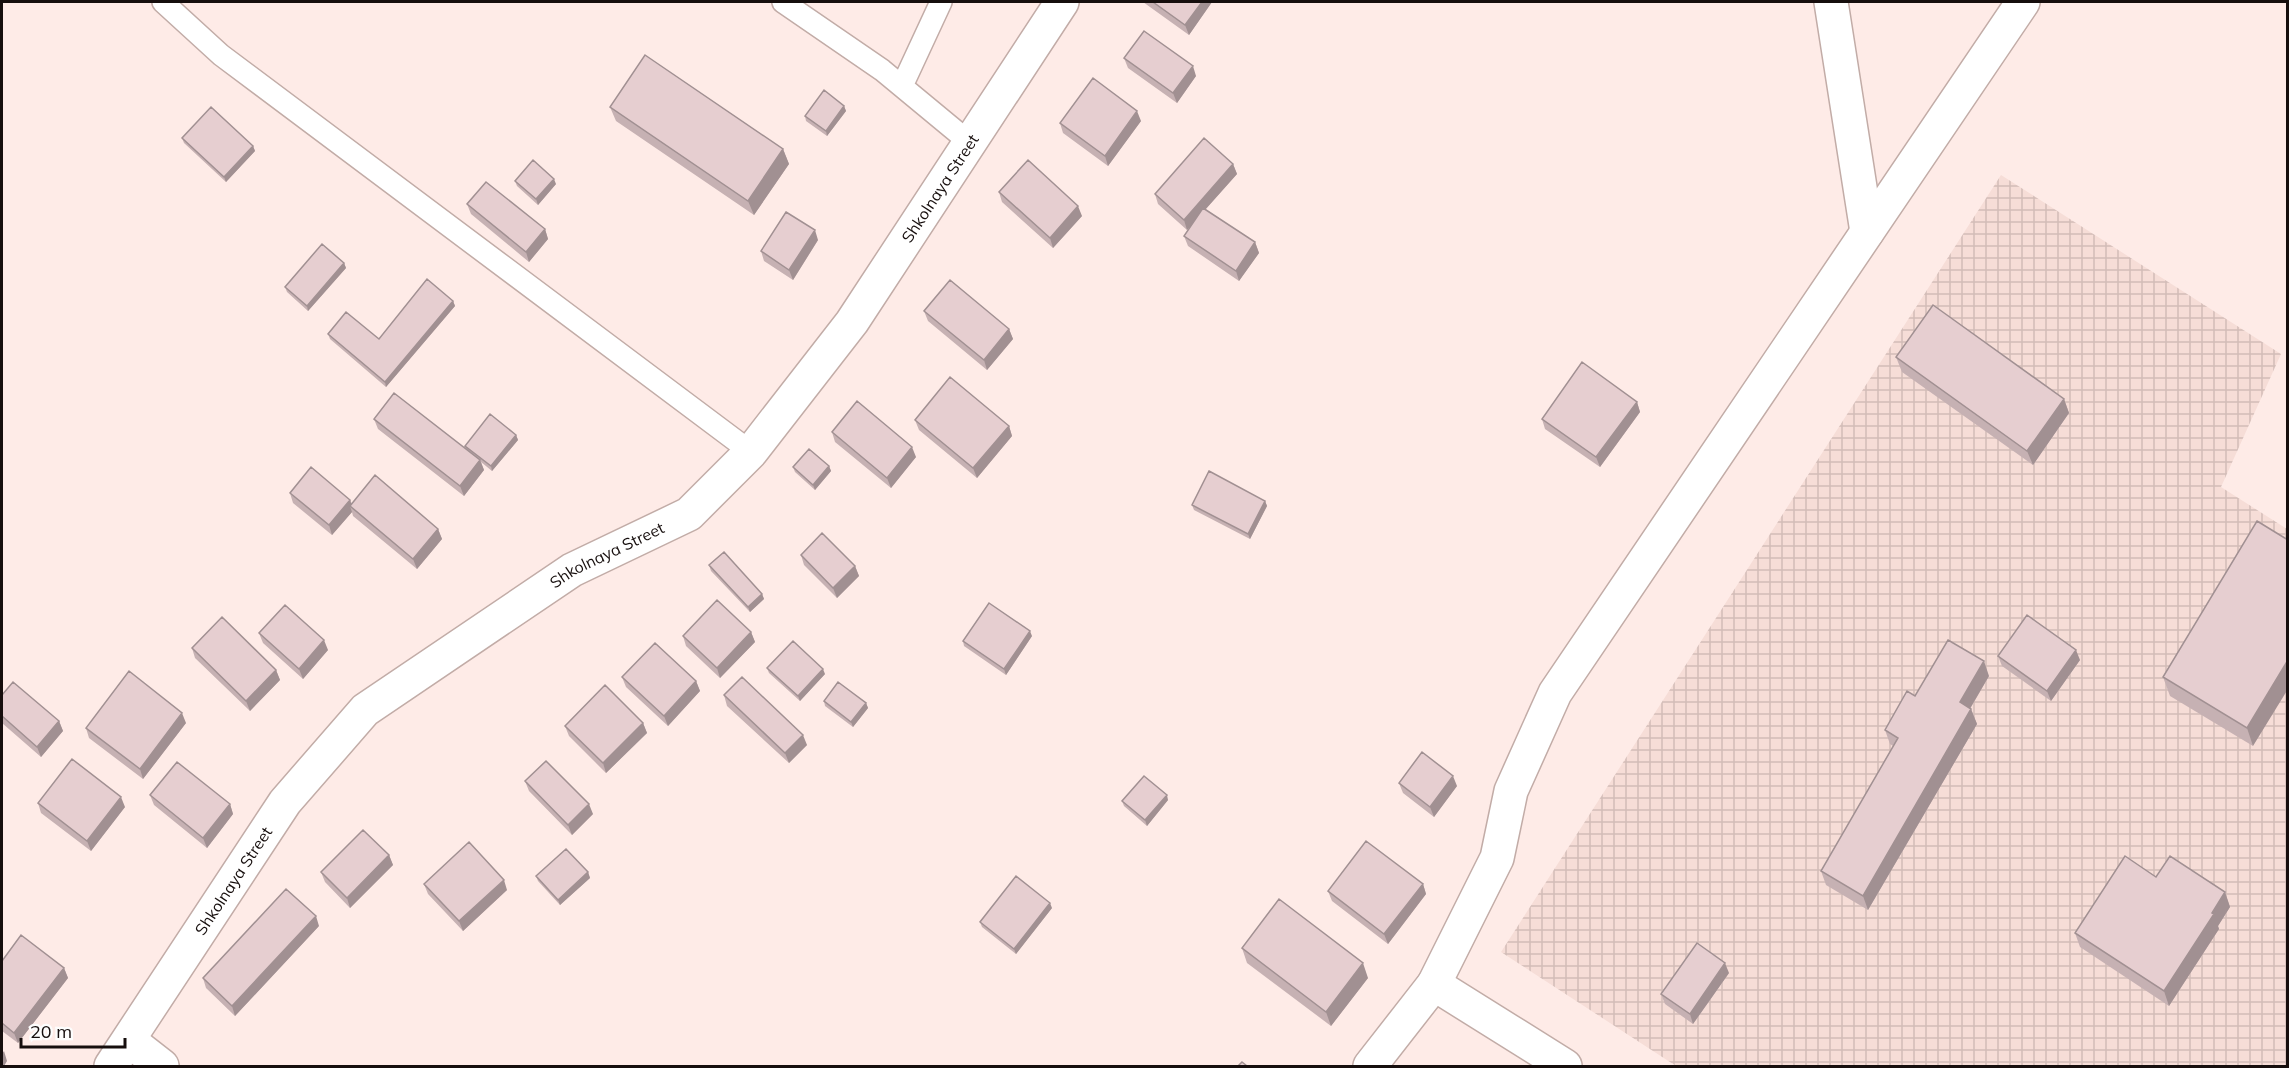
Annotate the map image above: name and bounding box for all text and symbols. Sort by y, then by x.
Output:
street label: Shkolnaya Street [897,130,983,246]
street label: Shkolnaya Street [546,517,668,592]
street label: Shkolnaya Street [190,822,276,939]
scale bar [21,1011,124,1049]
text: 20 m [30,1020,72,1043]

